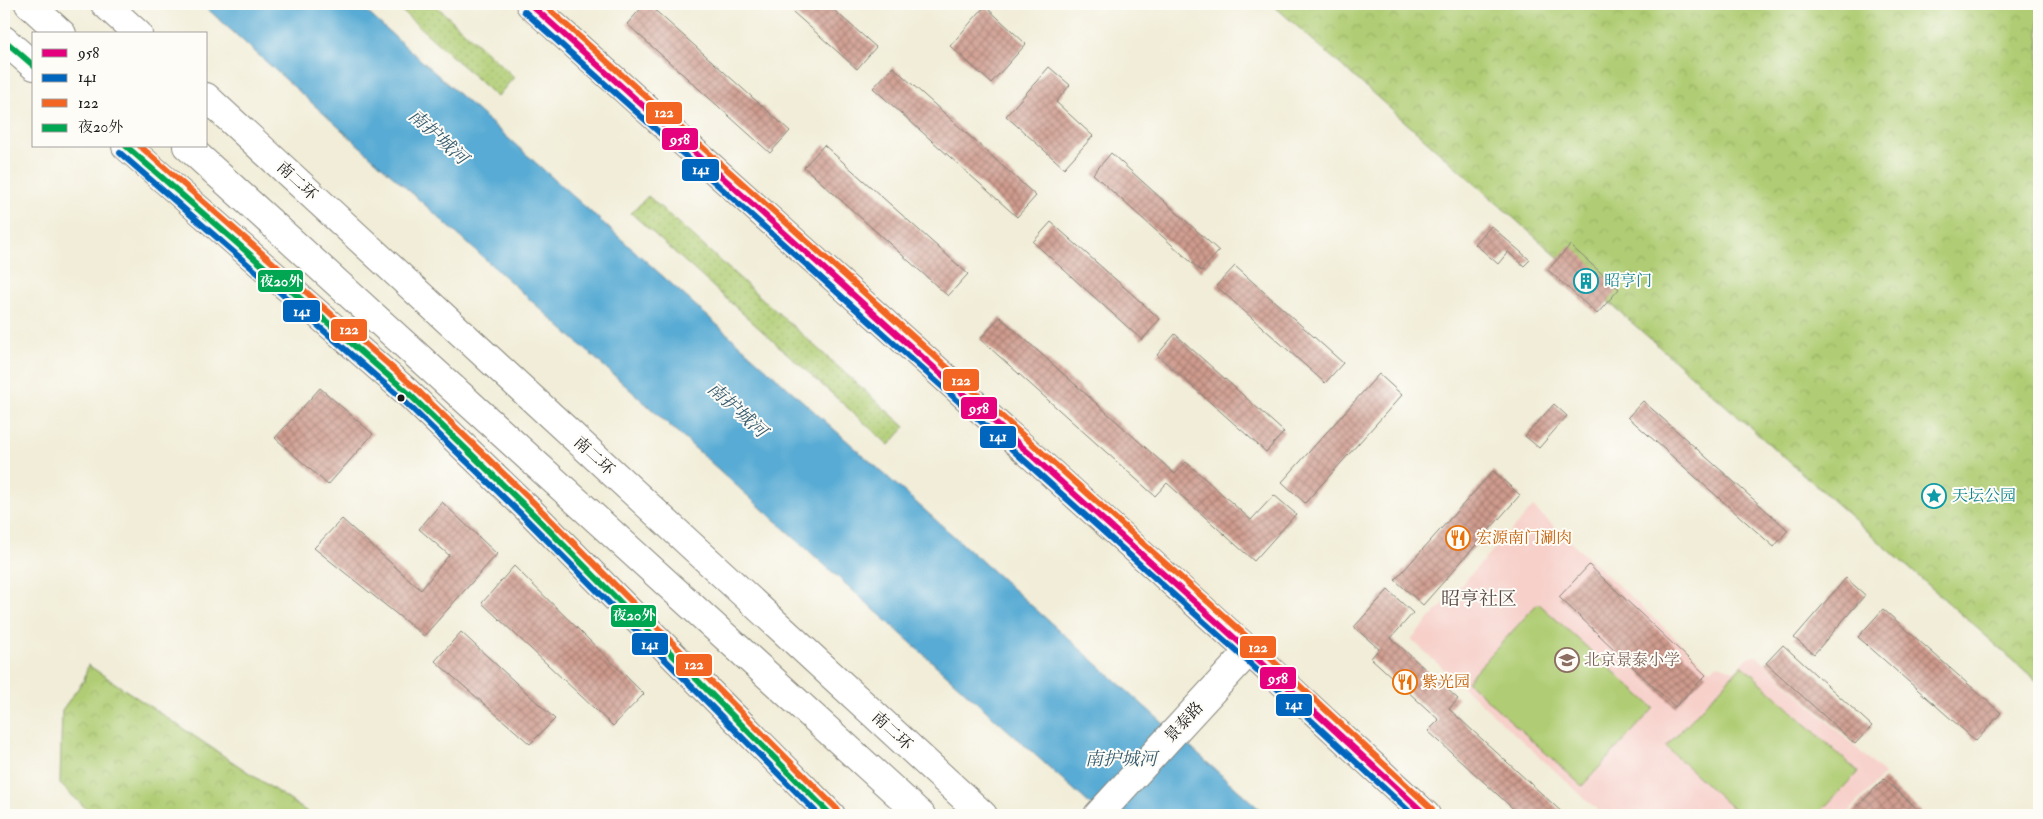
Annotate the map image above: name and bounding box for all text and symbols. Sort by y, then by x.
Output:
legend [32,32,208,148]
text: 958 [77,44,99,63]
text: 141 [78,68,97,87]
text: 122 [78,94,99,113]
line badge: 122 [645,101,683,125]
water label: 南护城河 [404,104,475,172]
text: 122 [654,104,674,121]
text: 夜20外 [78,118,123,137]
line badge: 958 [661,127,699,151]
text: 958 [668,131,690,148]
street label: 南二环 [273,157,321,205]
line badge: 141 [681,158,720,182]
text: 141 [692,161,710,178]
building icon: 昭亨门 [1573,268,1599,294]
line badge: 夜20外 [257,269,304,293]
place label: 昭亨门 [1604,271,1652,291]
text: 夜20外 [260,273,302,290]
line badge: 141 [282,299,321,323]
text: 141 [293,303,311,320]
line badge: 122 [330,318,368,342]
text: 122 [339,321,359,338]
line badge: 122 [942,368,980,392]
text: 122 [951,372,971,389]
water label: 南护城河 [703,377,774,445]
unlabelled marker [396,393,406,403]
line badge: 958 [960,396,998,420]
text: 958 [967,400,989,417]
line badge: 141 [979,425,1017,449]
text: 141 [989,428,1007,445]
street label: 南二环 [570,432,618,480]
place icon: 天坛公园 [1921,483,1947,509]
place label: 天坛公园 [1952,486,2016,506]
restaurant icon: 宏源南门涮肉 [1445,525,1471,551]
place label: 宏源南门涮肉 [1476,528,1572,548]
district label: 昭亨社区 [1441,587,1517,611]
line badge: 夜20外 [610,604,657,628]
text: 夜20外 [613,607,655,624]
line badge: 141 [631,632,669,656]
line badge: 122 [1239,635,1277,659]
text: 141 [641,636,659,653]
text: 122 [1248,639,1268,656]
school or university icon: 北京景泰小学 [1554,647,1580,673]
place label: 北京景泰小学 [1584,650,1680,670]
line badge: 122 [675,653,713,677]
text: 122 [684,656,704,673]
line badge: 958 [1259,666,1297,690]
restaurant icon: 紫光园 [1392,669,1418,695]
text: 958 [1266,670,1288,687]
place label: 紫光园 [1422,672,1470,692]
line badge: 141 [1275,693,1313,717]
text: 141 [1285,696,1303,713]
street label: 景泰路 [1160,698,1208,746]
street label: 南二环 [868,707,916,755]
water label: 南护城河 [1085,748,1160,771]

